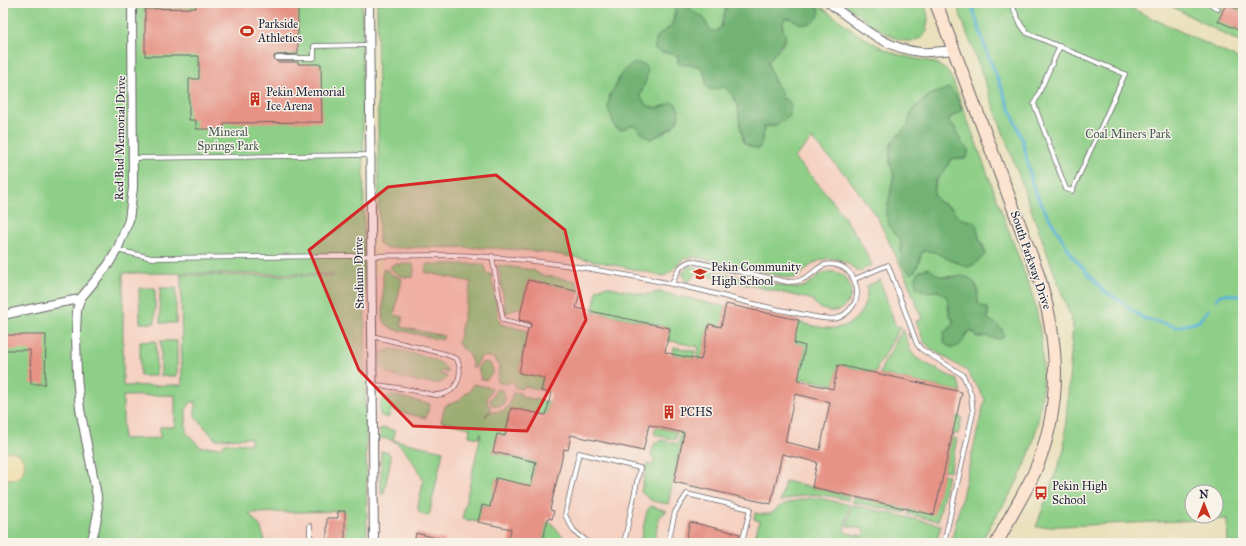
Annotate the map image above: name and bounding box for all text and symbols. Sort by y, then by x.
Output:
place label: Parkside Athletics [257,17,302,45]
sports icon: Parkside Athletics [239,23,255,39]
street label: Red Bud Memorial Drive [112,76,128,200]
place label: Pekin Memorial Ice Arena [266,85,346,113]
building icon: Pekin Memorial Ice Arena [247,91,263,107]
park label: Mineral Springs Park [197,125,259,154]
park label: Coal Miners Park [1085,127,1171,141]
street label: South Parkway Drive [1008,209,1054,311]
street label: Stadium Drive [351,237,367,309]
place label: Pekin Community High School [711,260,801,289]
school or university icon: Pekin Community High School [692,266,708,282]
building icon: PCHS [661,404,677,420]
place label: PCHS [680,405,712,419]
place label: Pekin High School [1052,479,1108,507]
north arrow [1184,484,1224,524]
bus stop icon: Pekin High School [1033,485,1049,501]
text: N [1199,488,1209,501]

